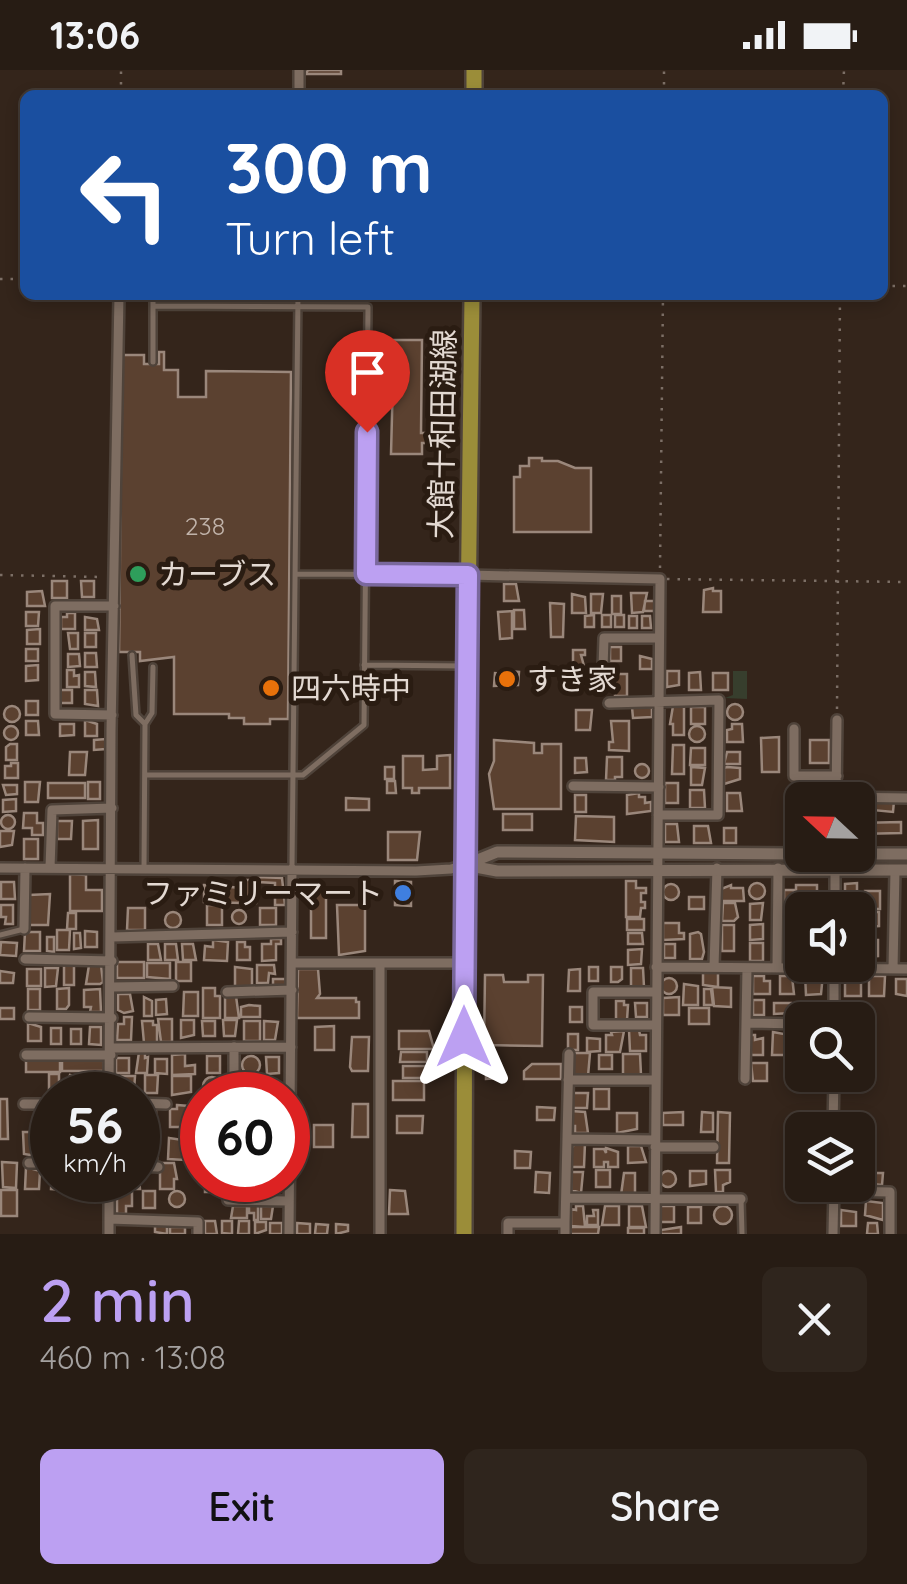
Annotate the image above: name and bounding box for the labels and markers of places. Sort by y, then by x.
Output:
pin [325,330,410,433]
place label: カーブス [158,555,276,593]
marker: カーブス [127,563,149,585]
place label: すき家 [527,660,617,698]
marker: すき家 [496,668,518,690]
place label: 四六時中 [291,669,411,707]
marker: 四六時中 [260,677,282,699]
place label: ファミリーマート [143,874,383,912]
marker: ファミリーマート [392,882,414,904]

